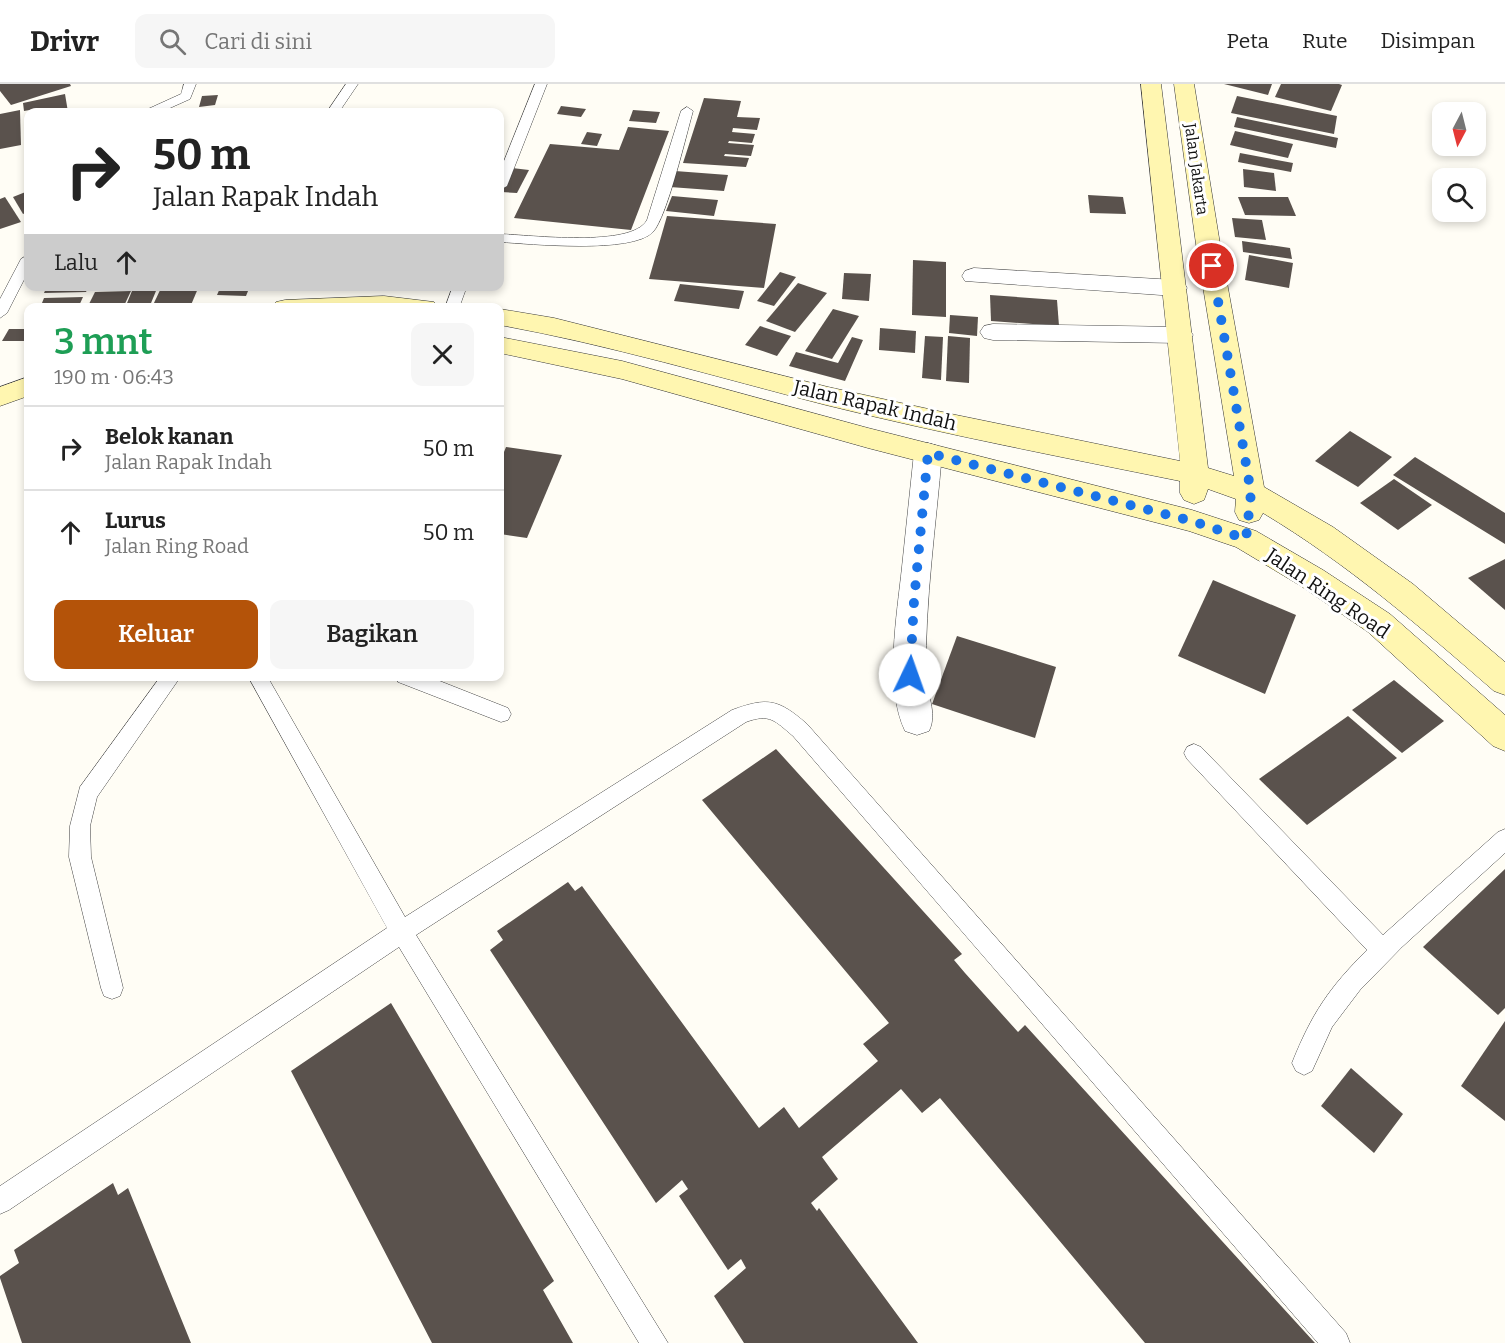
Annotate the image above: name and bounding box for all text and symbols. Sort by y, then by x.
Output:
search box [135,14,555,68]
text: Drivr [30,25,99,58]
icon: search [156,25,189,58]
text: Cari di sini [204,28,312,55]
text: Peta [1227,28,1269,54]
text: Rute [1302,28,1347,54]
text: Disimpan [1380,28,1475,54]
north arrow [1432,102,1486,156]
map controls [1432,102,1486,222]
street label: Jalan Jakarta [1181,121,1212,217]
text: 50 m [153,130,250,180]
icon: right [54,132,132,210]
button: search [1432,168,1486,222]
text: Jalan Rapak Indah [153,181,378,213]
pin [1186,240,1237,291]
icon: ahead [110,246,143,279]
text: Lalu [54,249,98,276]
icon: arrive [1195,249,1228,282]
text: 3 mnt [54,320,153,364]
button: close [411,323,474,386]
text: 190 m · 06:43 [54,365,174,389]
street label: Jalan Rapak Indah [790,374,960,436]
text: Belok kanan [105,423,233,450]
icon: right [54,432,87,465]
text: 50 m [423,435,474,462]
text: Jalan Rapak Indah [105,450,272,474]
text: Lurus [105,507,166,534]
icon: ahead [54,516,87,549]
text: 50 m [423,519,474,546]
text: Jalan Ring Road [105,534,249,558]
street label: Jalan Ring Road [1261,542,1394,643]
button: Keluar [54,600,258,669]
button: Bagikan [270,600,474,669]
position arrow [878,643,942,707]

